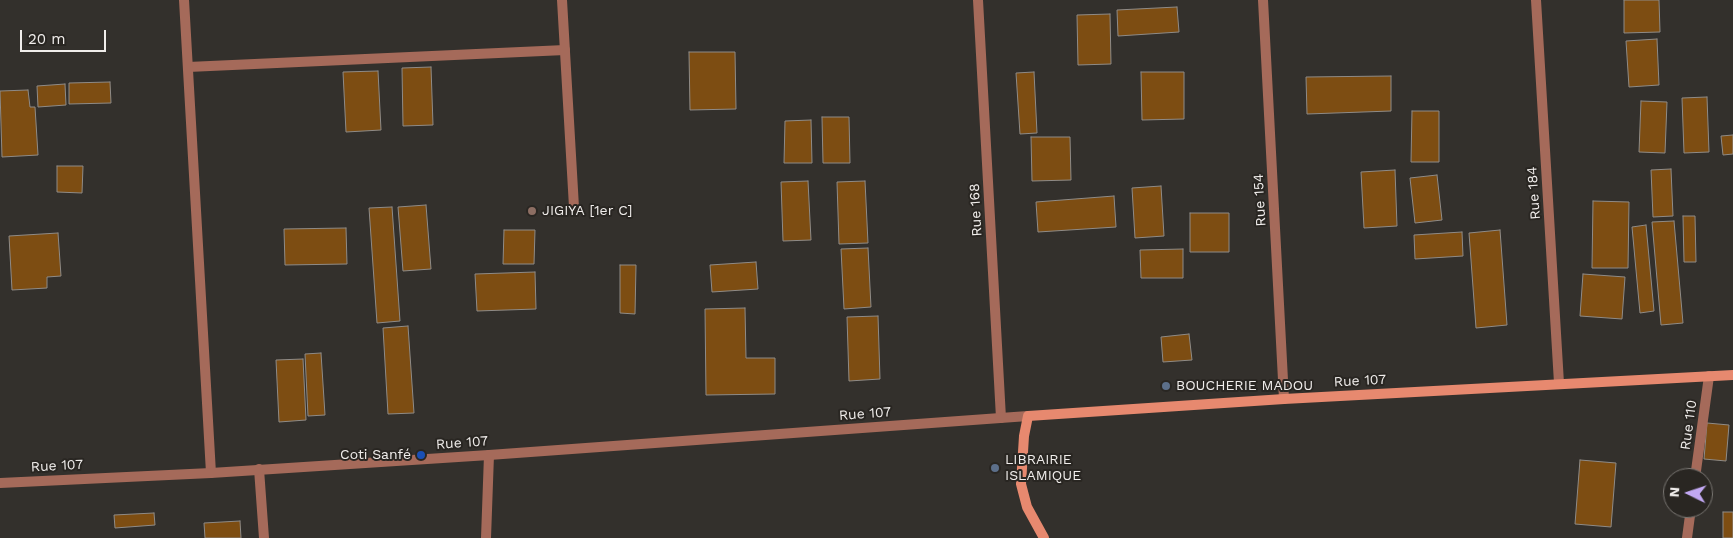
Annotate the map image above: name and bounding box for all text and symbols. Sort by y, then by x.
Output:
scale bar [22,20,109,52]
text: 20 m [28,30,66,48]
street label: Rue 184 [1524,166,1544,220]
street label: Rue 154 [1250,173,1270,227]
street label: Rue 168 [966,183,986,237]
place label: JIGIYA [1er C] [542,203,632,219]
marker: JIGIYA [1er C] [526,205,538,217]
street label: Rue 107 [1333,371,1387,391]
place label: BOUCHERIE MADOU [1176,378,1313,394]
marker: BOUCHERIE MADOU [1160,380,1172,392]
street label: Rue 110 [1677,399,1701,451]
street label: Rue 107 [838,404,892,424]
street label: Rue 107 [435,433,489,453]
place label: Coti Sanfé [340,447,411,463]
marker: Coti Sanfé [415,449,427,461]
place label: LIBRAIRIE ISLAMIQUE [1005,452,1081,484]
street label: Rue 107 [30,456,84,476]
marker: LIBRAIRIE ISLAMIQUE [989,462,1001,474]
north arrow [1663,468,1713,518]
text: N [1666,486,1682,498]

